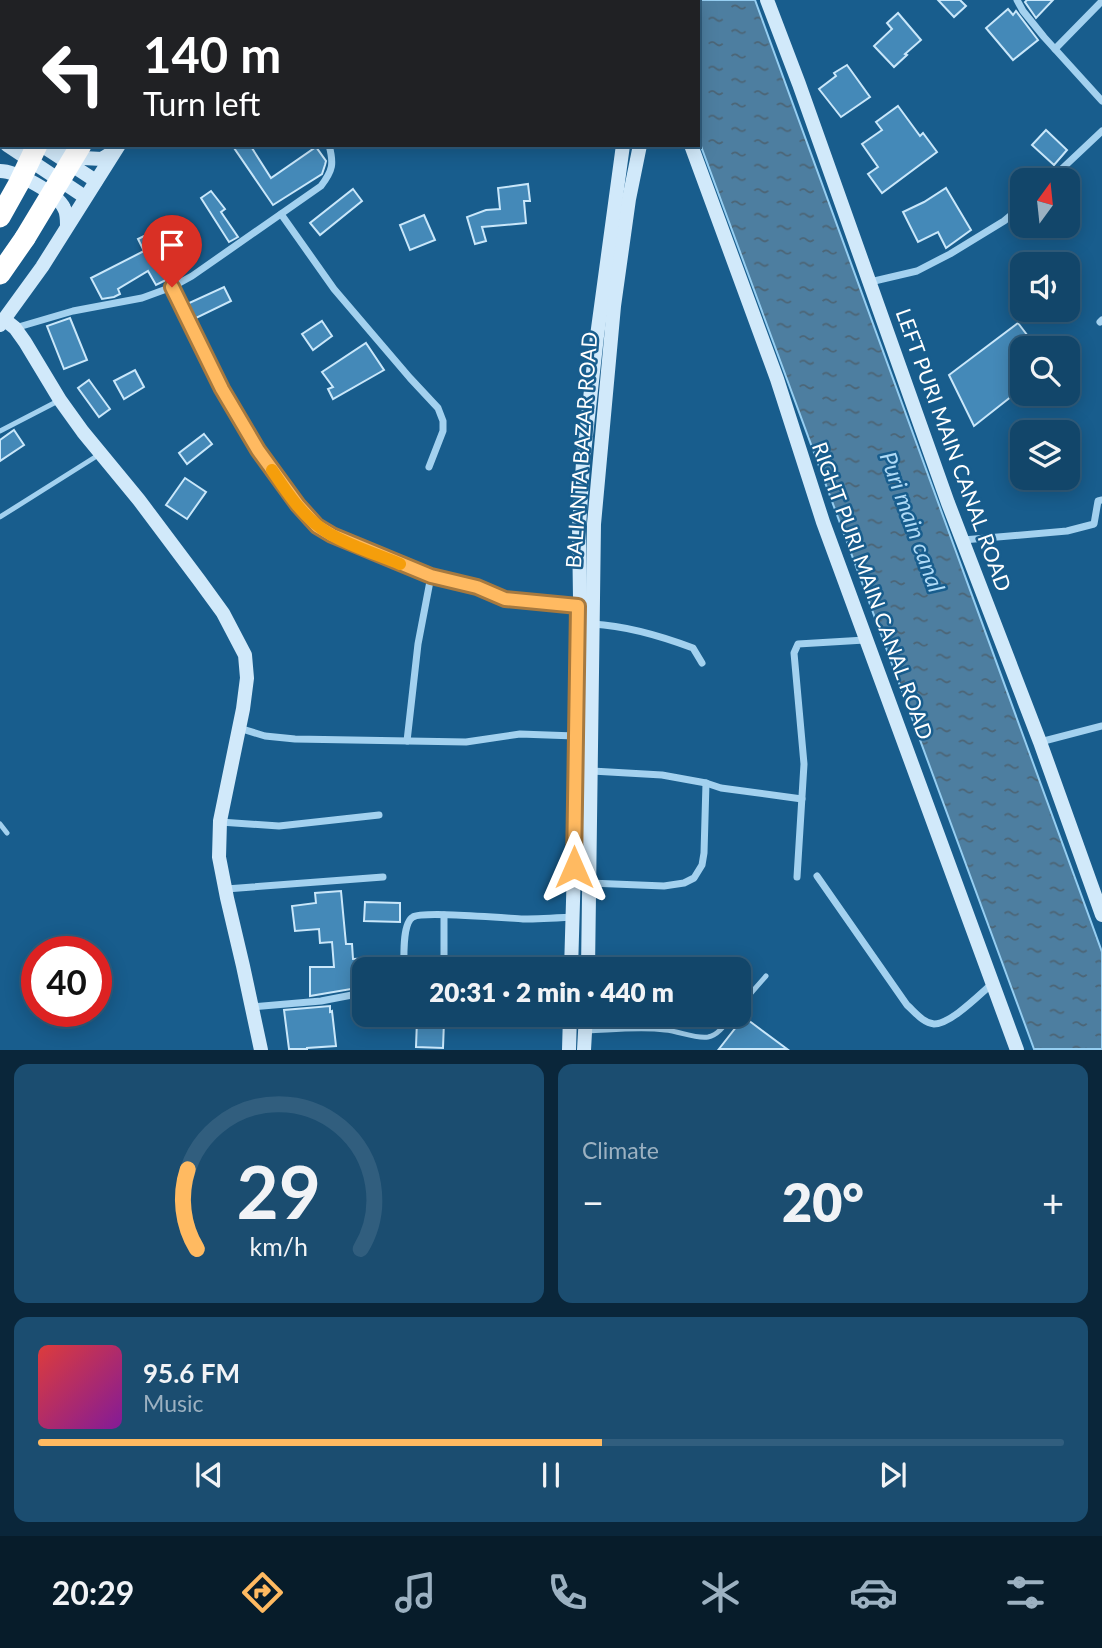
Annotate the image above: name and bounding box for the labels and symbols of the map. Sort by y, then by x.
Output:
north arrow [1010,168,1080,238]
pin [142,215,202,287]
street label: LEFT PURI MAIN CANAL ROAD [892,305,1017,594]
street label: BALIANTA BAZAR ROAD [560,331,601,569]
street label: RIGHT PURI MAIN CANAL ROAD [808,438,939,743]
water label: Puri main canal [875,448,951,596]
position arrow [537,830,611,904]
speed limit sign: 40 [21,936,112,1027]

